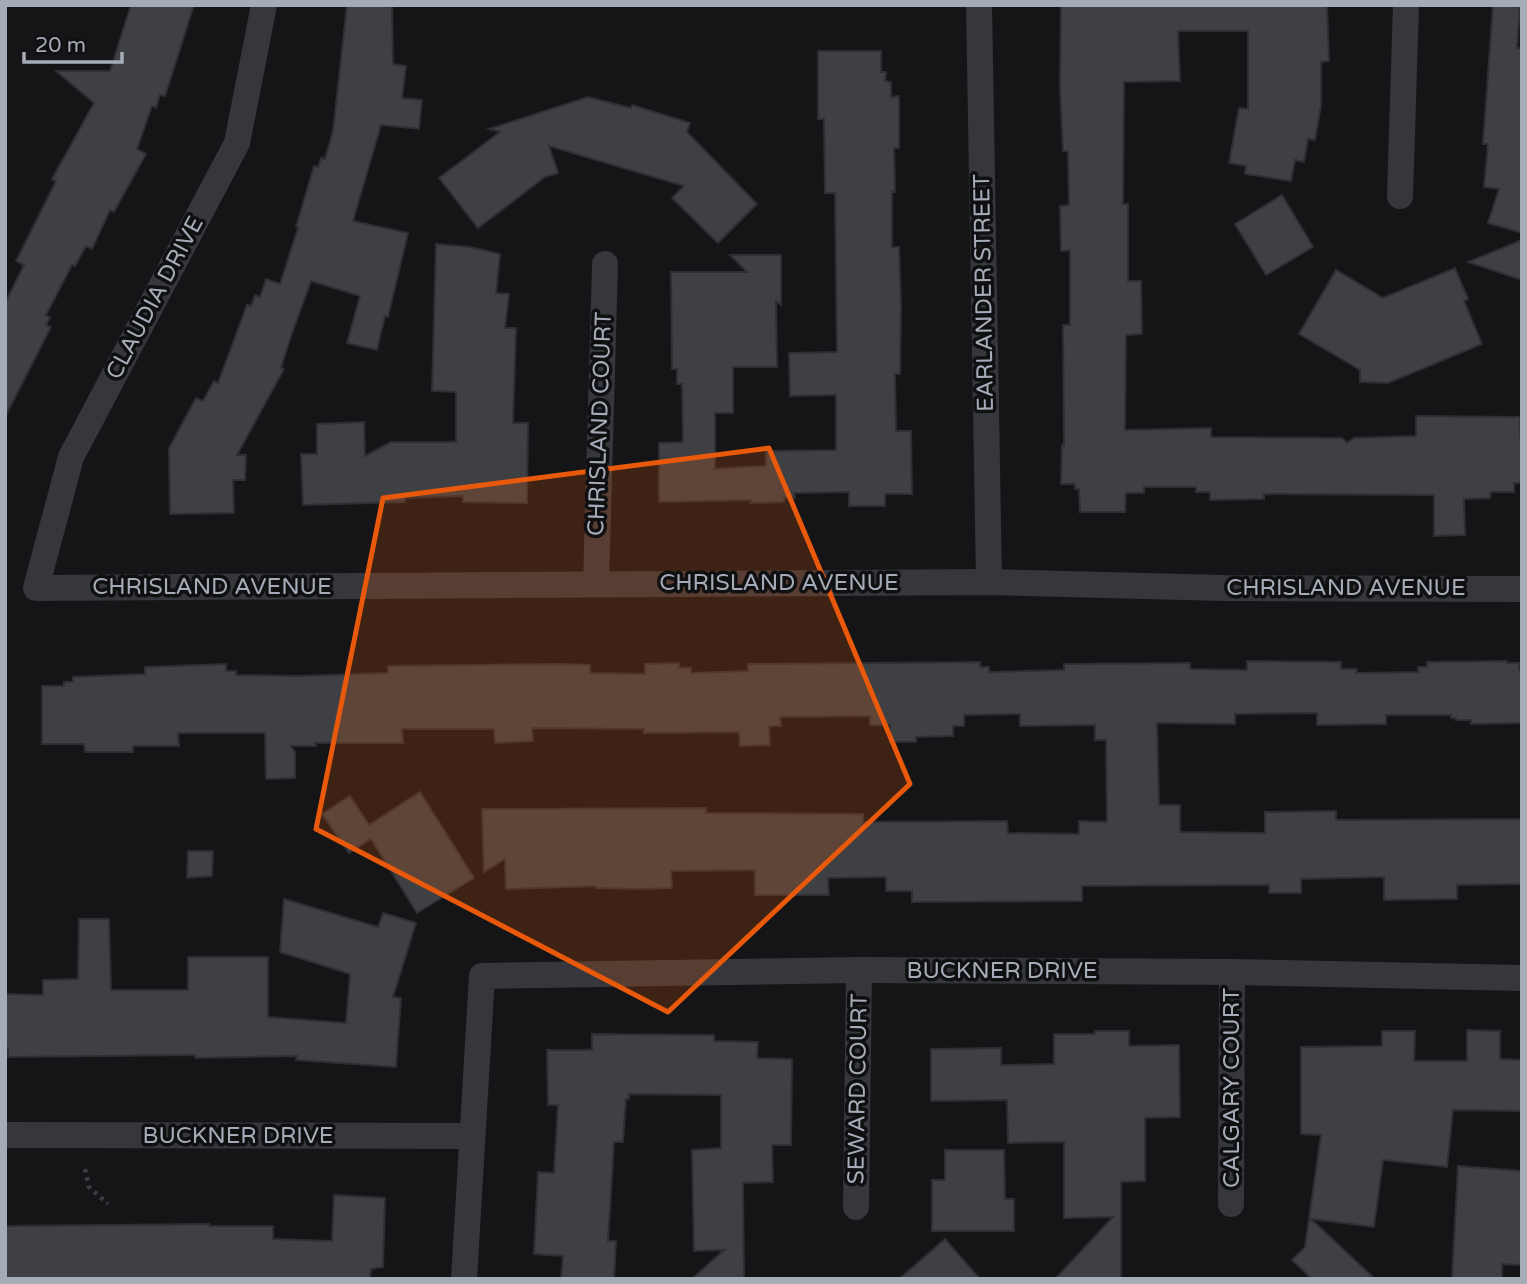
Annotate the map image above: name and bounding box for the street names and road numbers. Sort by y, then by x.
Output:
street label: EARLANDER STREET [968,174,1000,412]
street label: CLAUDIA DRIVE [100,212,210,384]
street label: CHRISLAND COURT [582,312,618,536]
street label: CHRISLAND AVENUE [659,569,899,597]
street label: CHRISLAND AVENUE [92,573,332,601]
street label: CHRISLAND AVENUE [1226,574,1466,602]
street label: BUCKNER DRIVE [906,957,1098,985]
street label: CALGARY COURT [1218,988,1246,1188]
street label: SEWARD COURT [842,993,874,1185]
street label: BUCKNER DRIVE [142,1122,334,1150]

